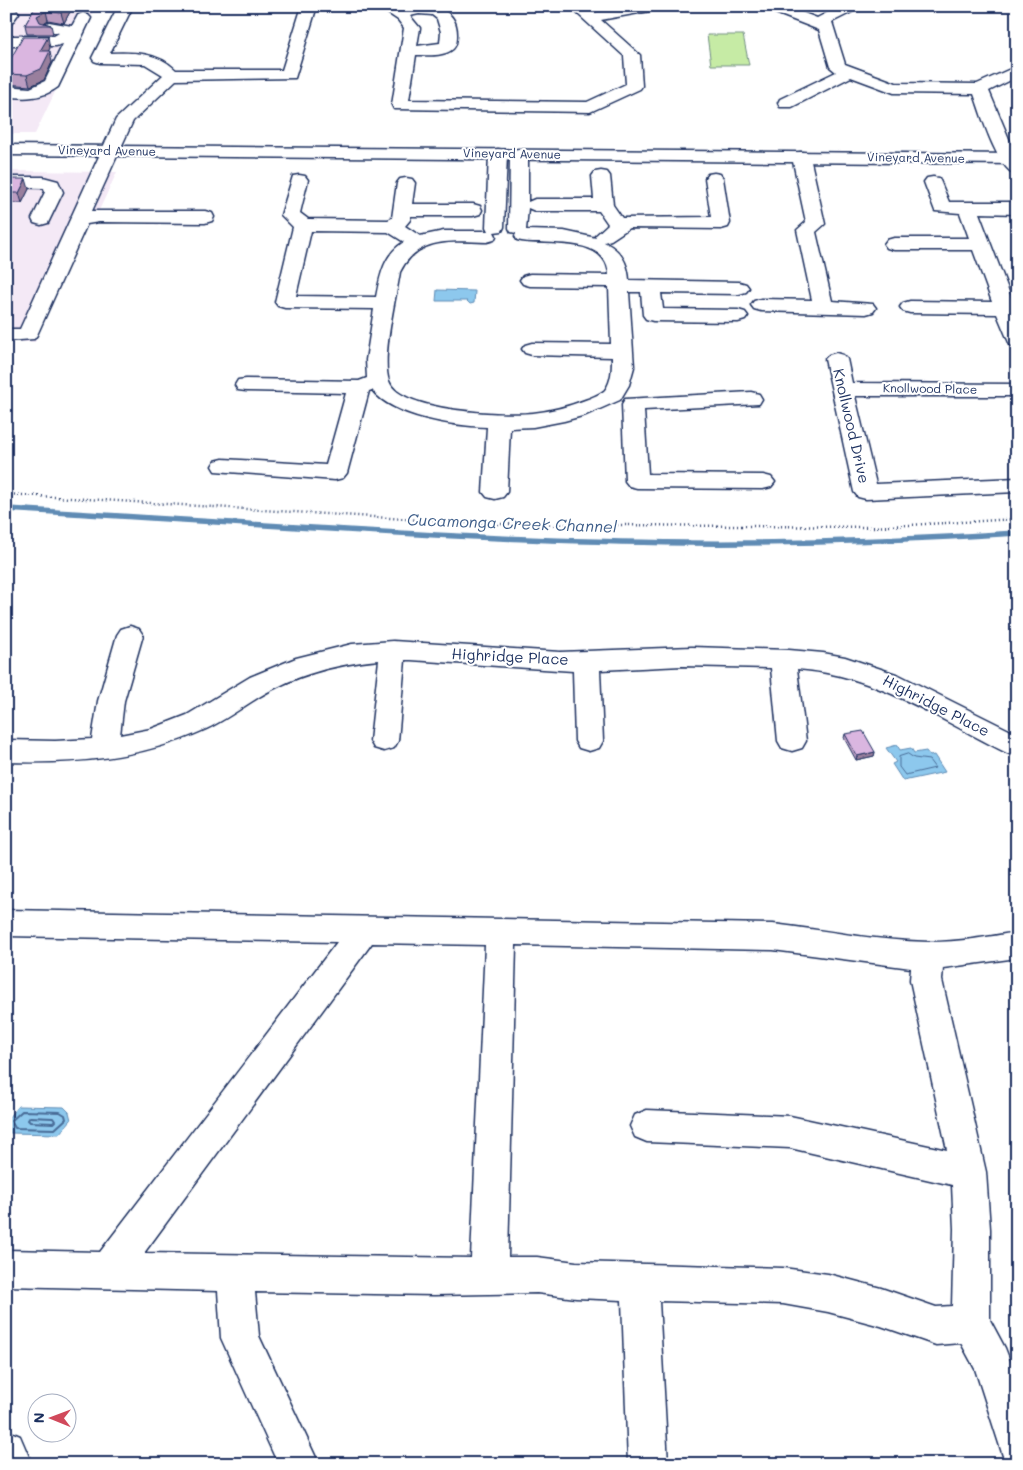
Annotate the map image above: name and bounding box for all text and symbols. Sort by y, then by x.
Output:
street label: Vineyard Avenue [58,141,156,159]
street label: Vineyard Avenue [463,144,561,162]
street label: Vineyard Avenue [867,148,965,166]
street label: Knollwood Drive [829,366,875,485]
street label: Knollwood Place [883,379,977,397]
water label: Cucamonga Creek Channel [407,508,617,537]
street label: Highridge Place [451,643,569,669]
street label: Highridge Place [880,670,993,741]
north arrow [28,1392,78,1442]
text: N [29,1412,48,1423]

